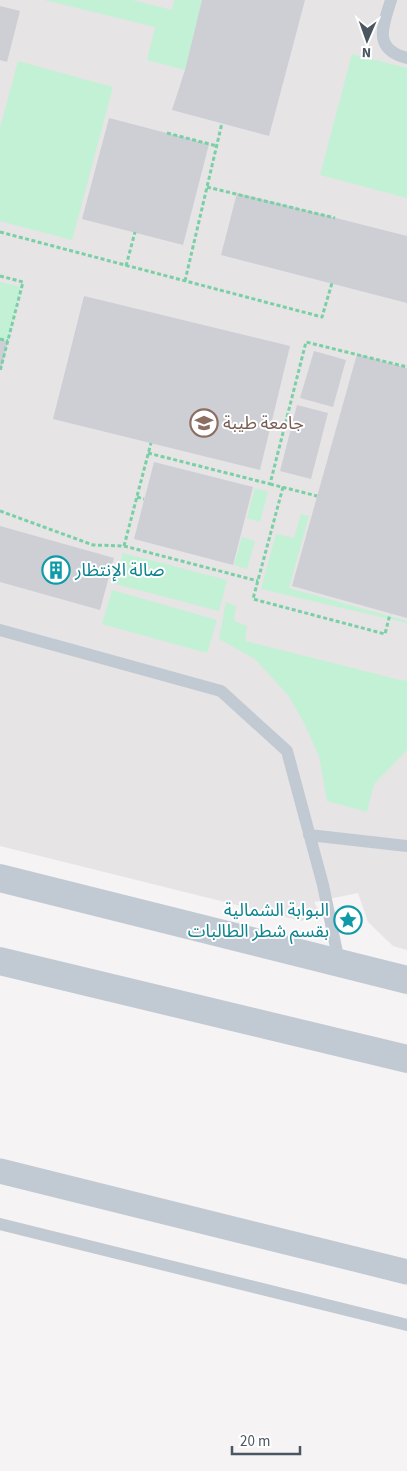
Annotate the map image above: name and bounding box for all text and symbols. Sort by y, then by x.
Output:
north arrow [342,15,392,65]
text: N [362,42,372,62]
school or university icon: جامعة طيبة [189,408,219,438]
place label: جامعة طيبة [223,411,304,436]
building icon: صالة الإنتظار [41,555,71,585]
place label: صالة الإنتظار [74,558,164,583]
place label: البوابة الشمالية بقسم شطر الطالبات [188,898,329,944]
place icon: البوابة الشمالية بقسم شطر الطالبات [333,905,363,935]
scale bar [232,1424,300,1456]
text: 20 m [240,1431,270,1452]

